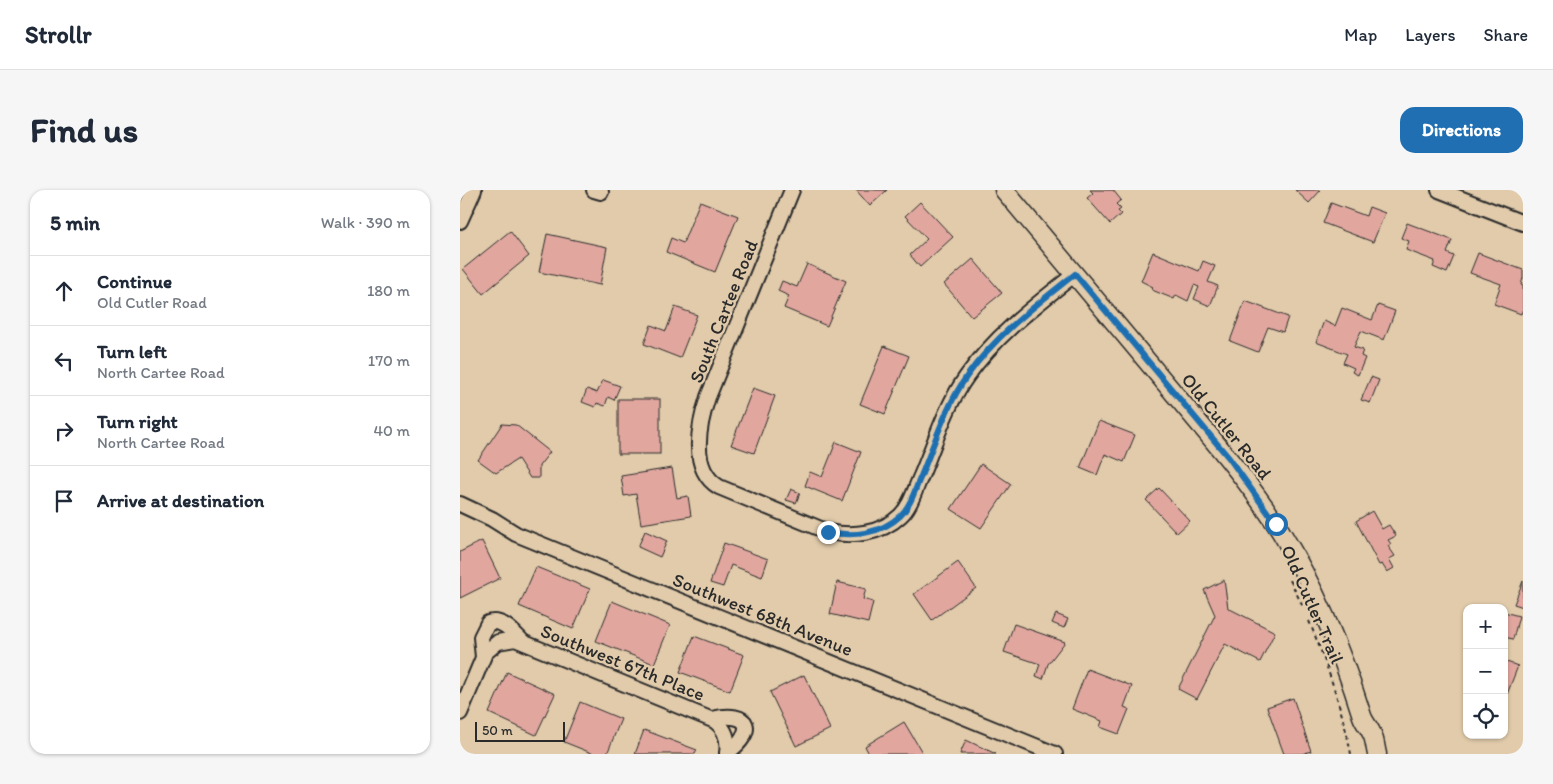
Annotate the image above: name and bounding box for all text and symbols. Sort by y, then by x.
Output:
text: Strollr [25,20,91,49]
text: Map [1344,24,1377,46]
text: Layers [1405,24,1455,46]
text: Share [1483,24,1528,46]
button: Directions [1400,107,1523,153]
text: Find us [30,109,138,151]
text: 5 min [50,210,100,235]
text: Walk · 390 m [321,213,410,232]
street label: South Cartee Road [684,236,763,386]
text: Continue [97,270,172,293]
icon: ahead [50,277,78,305]
text: 180 m [367,281,410,300]
text: Old Cutler Road [97,293,207,312]
text: Turn left [97,340,167,363]
icon: left [50,347,78,375]
text: 170 m [368,351,410,370]
text: North Cartee Road [97,363,225,382]
street label: Old Cutler Road [1177,368,1277,485]
text: Turn right [97,410,178,433]
icon: right [50,417,78,445]
text: 40 m [373,421,410,440]
text: North Cartee Road [97,433,225,452]
icon: arrive [50,487,78,515]
text: Arrive at destination [97,489,264,512]
route start [1265,513,1288,536]
route end [817,521,840,544]
street label: Old Cutler Trail [1276,541,1349,668]
street label: Southwest 68th Avenue [669,568,856,661]
map controls [1463,604,1508,739]
button: + [1463,604,1508,649]
street label: Southwest 67th Place [537,619,708,706]
button: − [1463,649,1508,694]
button: locate [1463,694,1508,739]
scale bar [475,719,565,742]
text: 50 m [482,722,513,739]

